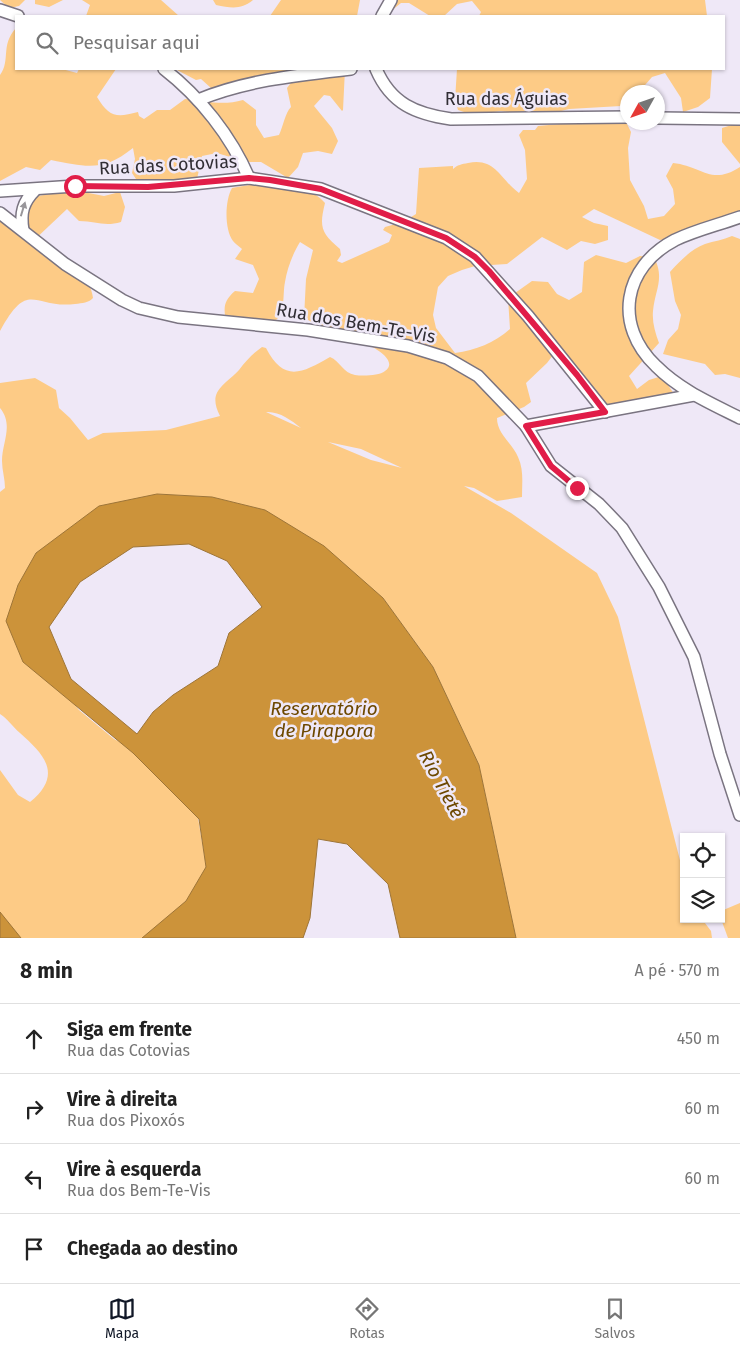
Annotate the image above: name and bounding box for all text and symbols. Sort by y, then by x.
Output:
search box [15,15,725,70]
icon: search [33,29,61,57]
text: Pesquisar aqui [73,31,200,54]
north arrow [620,85,665,130]
street label: Rua das Águias [445,87,567,110]
street label: Rua das Cotovias [98,150,238,180]
route start [64,175,87,198]
one-way arrow [20,201,28,216]
street label: Rua dos Bem-Te-Vis [275,298,437,348]
route end [566,477,589,500]
water label: Reservatório de Pirapora [270,697,378,742]
water label: Rio Tietê [414,746,469,822]
map controls [680,833,725,923]
button: locate [680,833,725,878]
button: layers [680,878,725,923]
text: 8 min [20,958,73,984]
text: A pé · 570 m [635,961,720,980]
text: Siga em frente [67,1018,192,1041]
icon: ahead [20,1025,48,1053]
text: 450 m [677,1029,720,1048]
text: Rua das Cotovias [67,1041,190,1060]
text: Vire à direita [67,1088,177,1111]
icon: right [20,1095,48,1123]
text: 60 m [685,1099,720,1118]
text: Rua dos Pixoxós [67,1111,185,1130]
text: Vire à esquerda [67,1158,201,1181]
icon: left [20,1165,48,1193]
text: 60 m [685,1169,720,1188]
text: Rua dos Bem-Te-Vis [67,1181,210,1200]
icon: arrive [20,1235,48,1263]
text: Chegada ao destino [67,1237,238,1260]
tab: Mapa [105,1295,139,1342]
tab: Rotas [349,1295,385,1342]
tab: Salvos [594,1295,635,1342]

